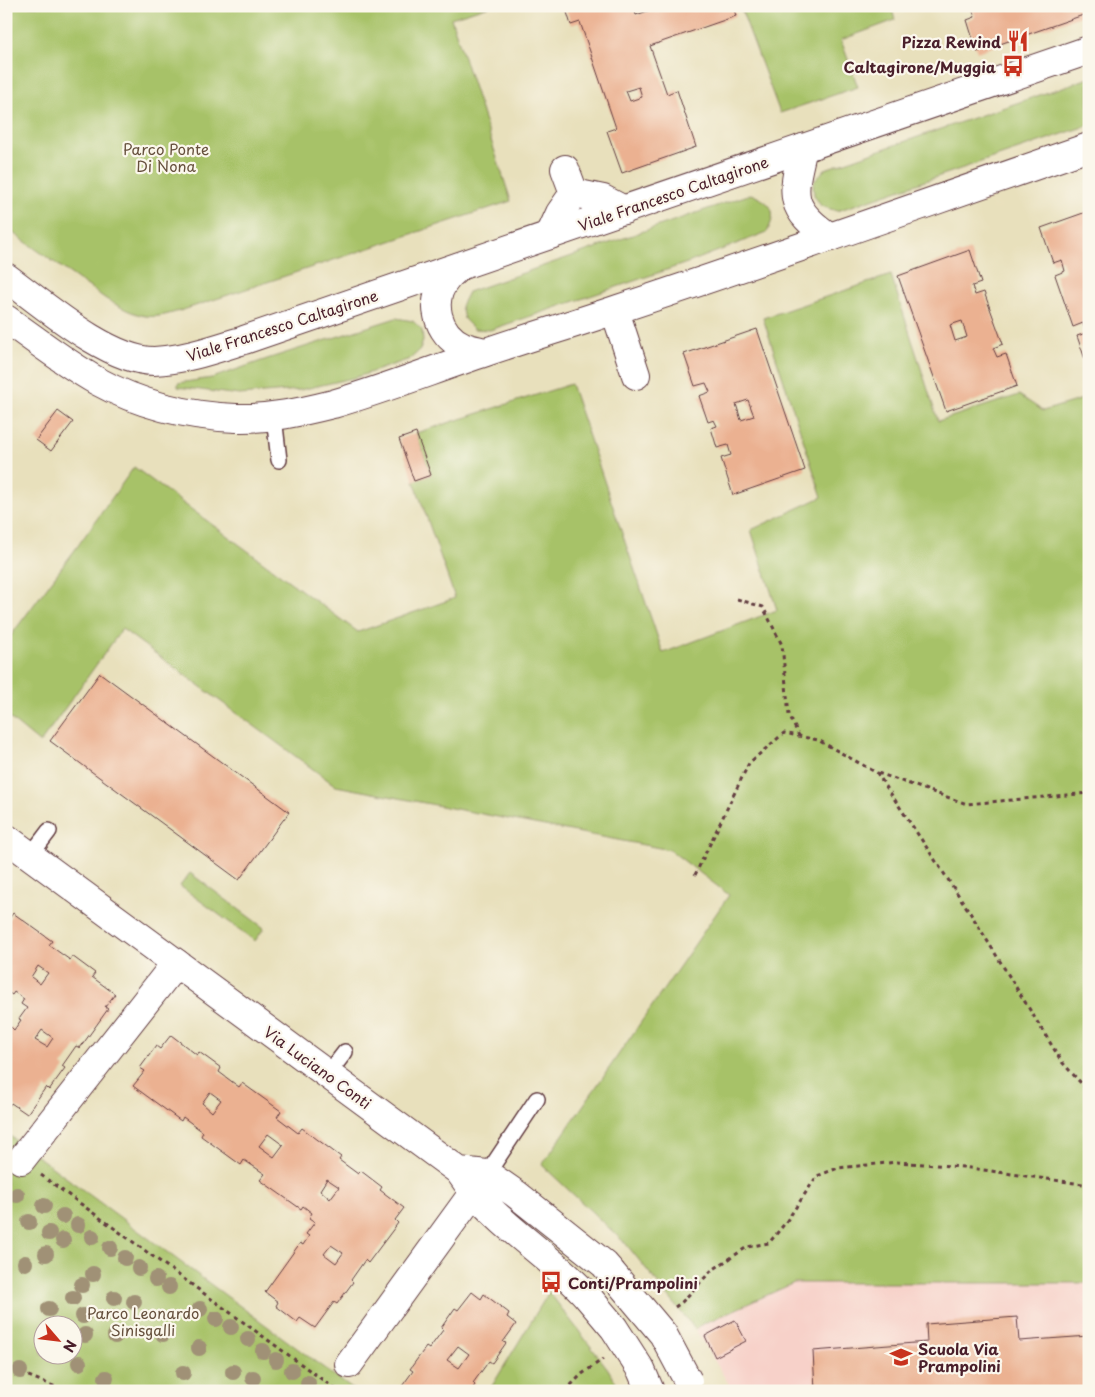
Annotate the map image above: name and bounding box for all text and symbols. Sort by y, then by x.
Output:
restaurant icon: Pizza Rewind [1005,28,1031,54]
place label: Pizza Rewind [902,30,1001,53]
bus stop icon: Caltagirone/Muggia [1000,53,1026,79]
place label: Caltagirone/Muggia [843,55,997,78]
park label: Parco Ponte Di Nona [123,137,209,177]
street label: Viale Francesco Caltagirone [575,150,771,236]
street label: Viale Francesco Caltagirone [183,283,381,367]
street label: Via Luciano Conti [259,1020,377,1114]
bus stop icon: Conti/Prampolini [538,1269,564,1295]
place label: Conti/Prampolini [568,1271,698,1294]
park label: Parco Leonardo Sinisgalli [87,1301,199,1341]
north arrow [32,1314,82,1364]
text: N [58,1337,82,1356]
place label: Scuola Via Prampolini [918,1337,1000,1377]
school or university icon: Scuola Via Prampolini [888,1344,914,1370]

